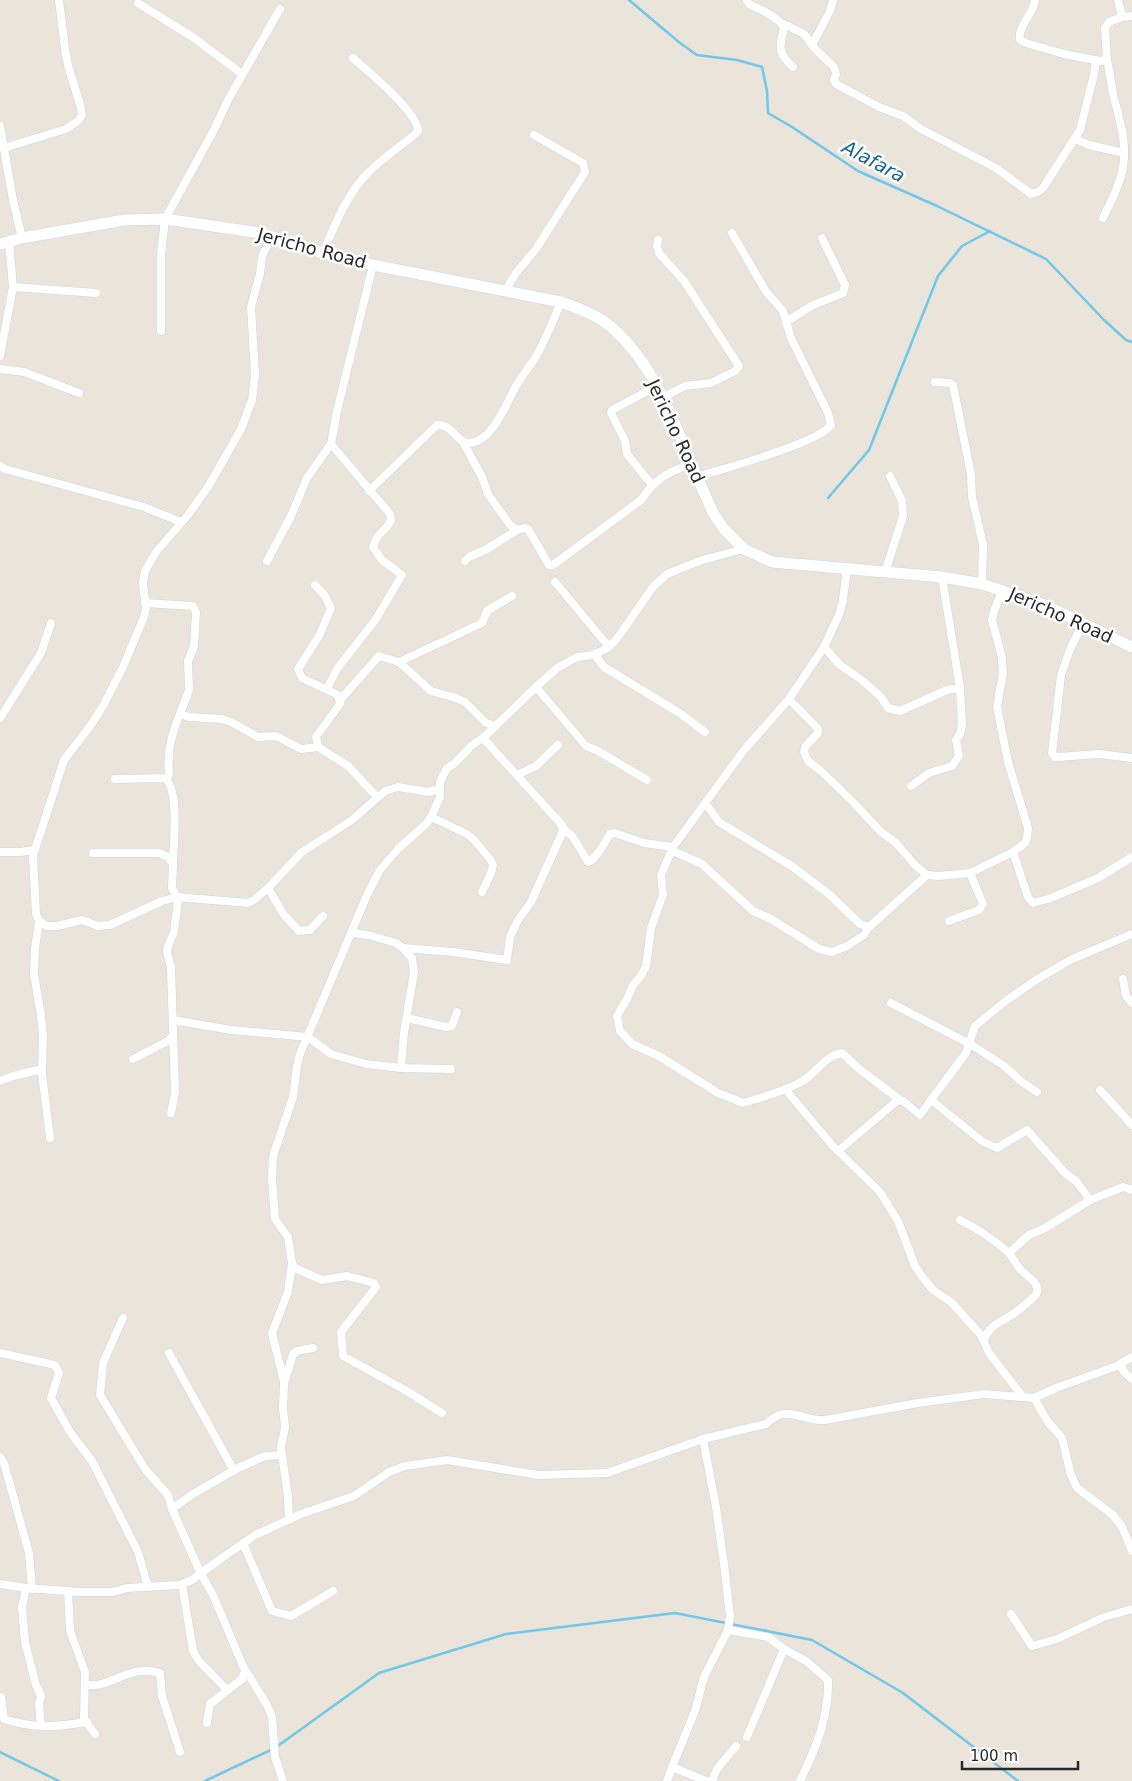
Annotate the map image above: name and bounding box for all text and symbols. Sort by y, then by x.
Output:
water label: Alafara [837,134,909,187]
street label: Jericho Road [254,223,369,273]
street label: Jericho Road [642,375,709,486]
street label: Jericho Road [1005,582,1116,647]
scale bar [962,1738,1078,1770]
text: 100 m [970,1747,1018,1765]

